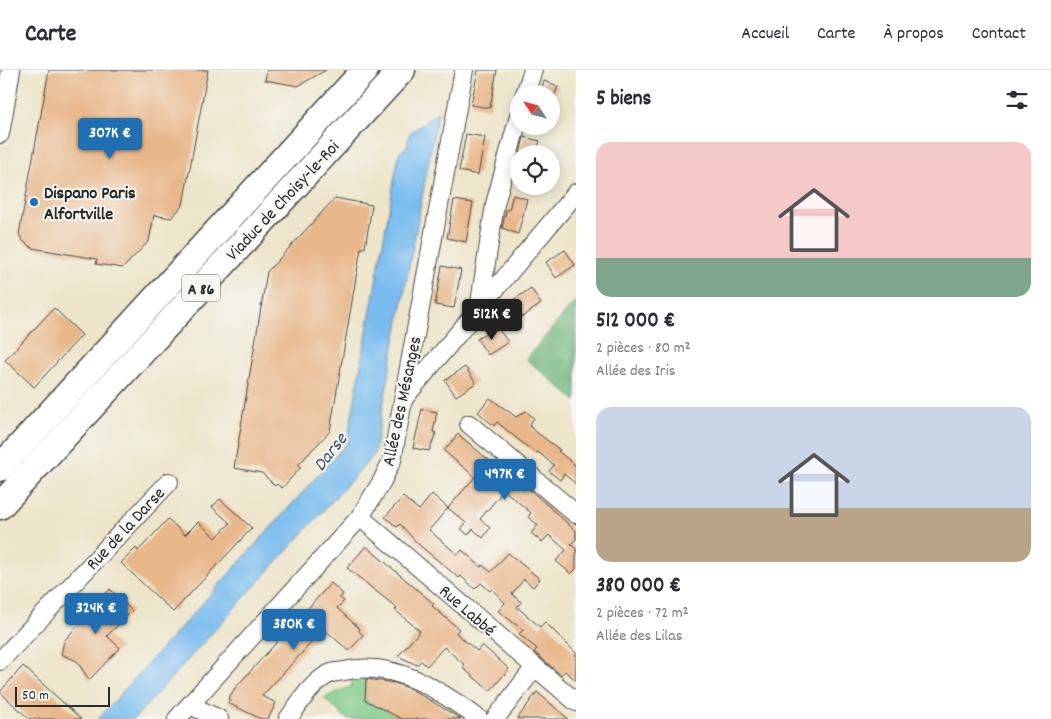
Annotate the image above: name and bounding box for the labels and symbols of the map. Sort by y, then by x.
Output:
north arrow [510,85,560,135]
pin: 307K € [69,118,151,160]
street label: Viaduc de Choisy-le-Roi [221,136,346,267]
place label: Dispano Paris Alfortville [44,182,136,228]
marker: Dispano Paris Alfortville [28,196,40,208]
road number: A 86 [182,274,220,302]
pin: 512K € [451,298,533,341]
street label: Allée des Mésanges [377,334,429,469]
water label: Darse [308,427,356,478]
pin: 497K € [464,458,546,501]
street label: Rue de la Darse [82,482,172,577]
street label: Rue Labbé [433,580,500,644]
pin: 324K € [55,592,137,635]
pin: 380K € [253,608,335,651]
scale bar [15,684,110,707]

